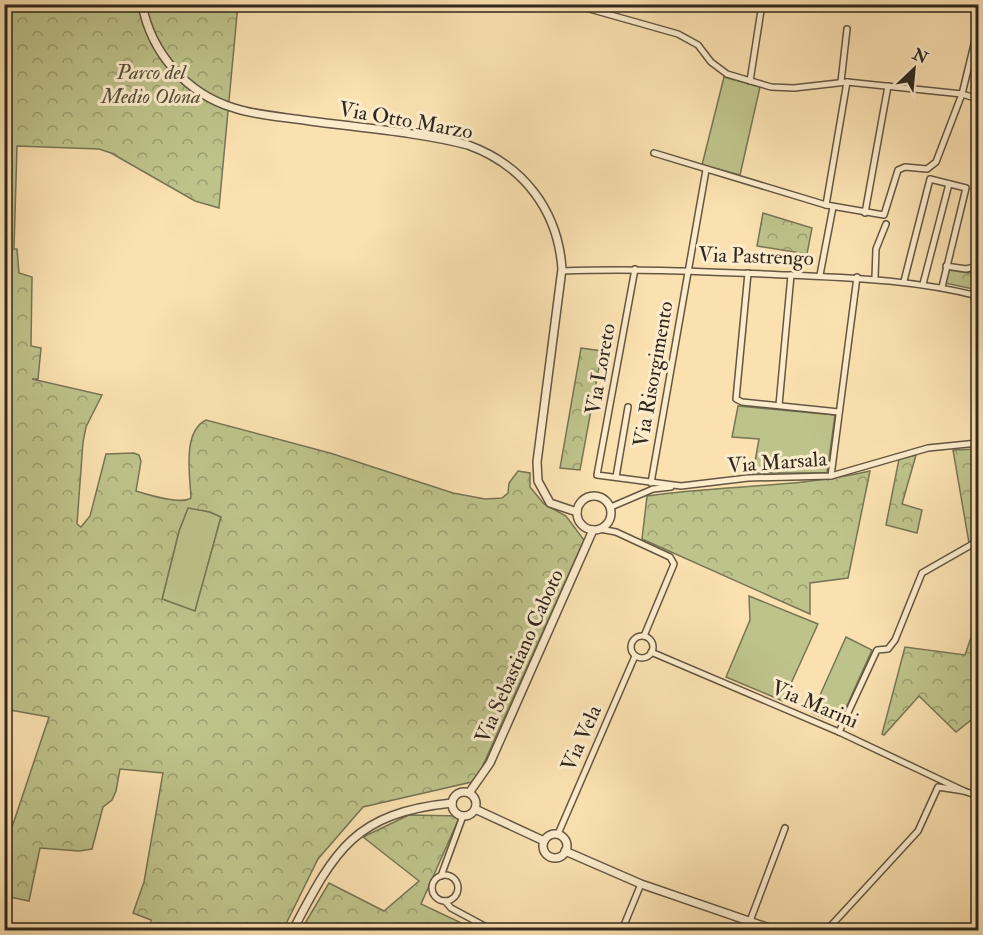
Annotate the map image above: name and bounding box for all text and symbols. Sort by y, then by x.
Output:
north arrow [884,39,944,99]
text: N [908,44,932,69]
park label: Parco del Medio Olona [99,59,201,110]
street label: Via Otto Marzo [337,95,475,146]
street label: Via Pastrengo [698,241,814,272]
street label: Via Risorgimento [627,299,680,449]
street label: Via Loreto [579,321,622,417]
street label: Via Marsala [726,446,828,479]
street label: Via Sebastiano Caboto [469,565,570,747]
street label: Via Marini [767,674,863,735]
street label: Via Vela [555,701,608,775]

